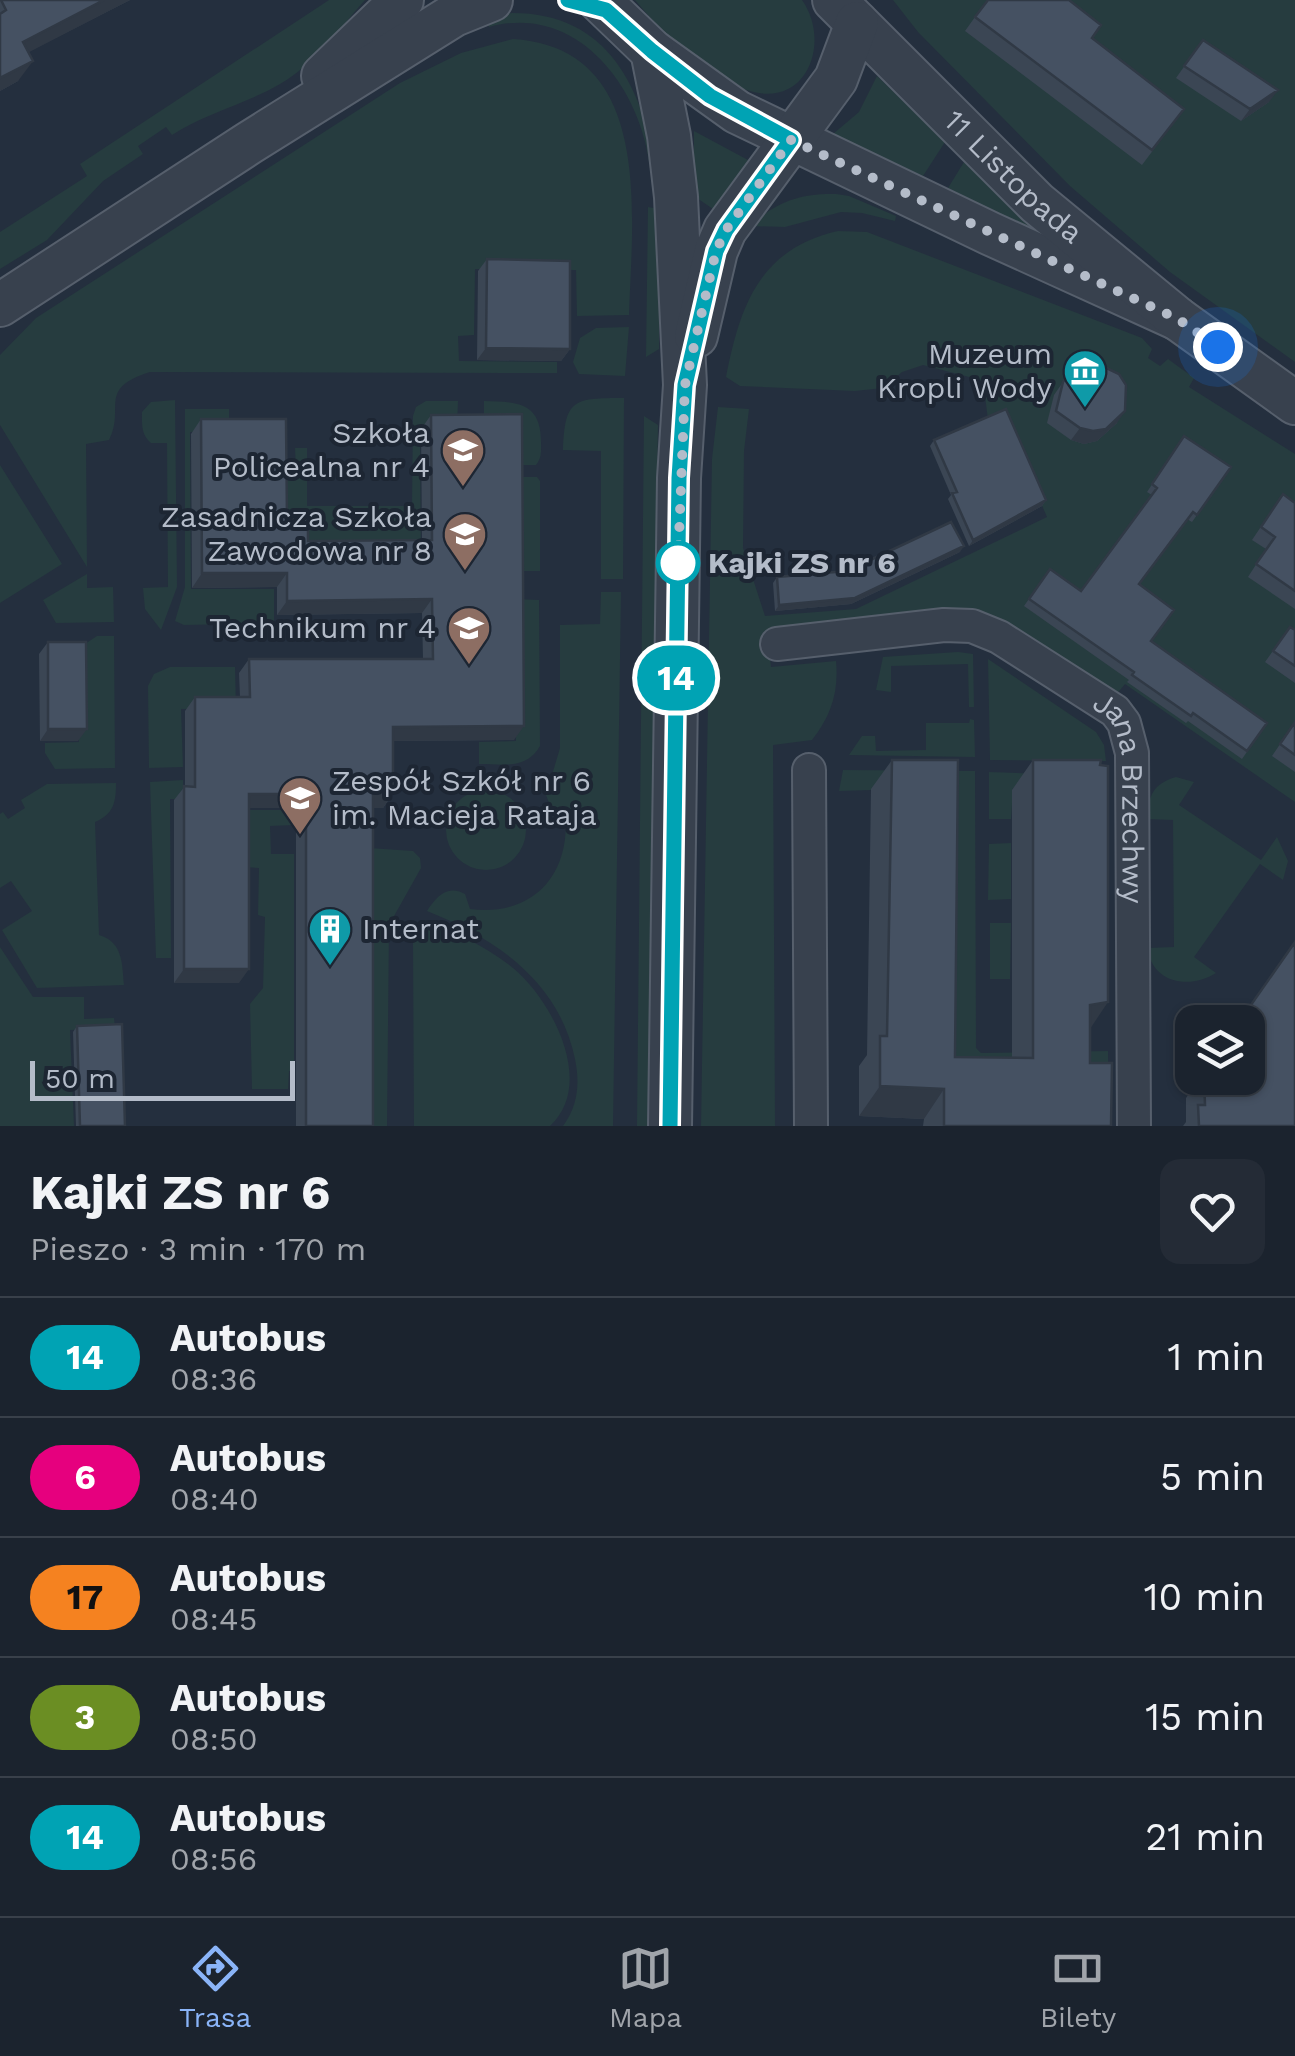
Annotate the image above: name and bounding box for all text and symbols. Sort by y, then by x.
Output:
street label: 11 Listopada [937,103,1090,250]
your location [1193,322,1243,372]
place label: Muzeum Kropli Wody [877,336,1053,405]
museum icon: Muzeum Kropli Wody [1062,348,1108,409]
place label: Szkoła Policealna nr 4 [213,415,430,484]
school or university icon: Szkoła Policealna nr 4 [440,427,486,488]
place label: Zasadnicza Szkoła Zawodowa nr 8 [161,499,432,568]
school or university icon: Zasadnicza Szkoła Zawodowa nr 8 [442,511,488,572]
marker: Kajki ZS nr 6 [657,542,699,584]
place label: Kajki ZS nr 6 [708,545,896,580]
school or university icon: Technikum nr 4 [446,605,492,666]
place label: Technikum nr 4 [209,610,436,645]
line badge: 14 [631,646,721,710]
text: 14 [657,657,695,699]
street label: Jana Brzechwy [1087,684,1151,904]
place label: Zespół Szkół nr 6 im. Macieja Rataja [332,763,597,832]
school or university icon: Zespół Szkół nr 6 im. Macieja Rataja [277,775,323,836]
building icon: Internat [307,906,353,967]
place label: Internat [362,911,479,946]
map controls [1175,1005,1265,1095]
button: layers [1175,1005,1265,1095]
scale bar [30,1056,295,1100]
text: 50 m [45,1062,115,1095]
button: heart [1160,1159,1265,1264]
text: Kajki ZS nr 6 [30,1164,330,1221]
text: Pieszo · 3 min · 170 m [30,1230,366,1268]
text: Autobus [170,1316,326,1360]
text: 1 min [1167,1335,1265,1379]
text: 14 [66,1336,104,1378]
text: 08:36 [170,1360,257,1398]
text: Autobus [170,1436,326,1480]
text: 5 min [1160,1455,1265,1499]
text: 6 [74,1456,96,1498]
text: 08:40 [170,1480,259,1518]
text: Autobus [170,1556,326,1600]
text: 10 min [1144,1575,1265,1619]
text: 17 [67,1576,103,1618]
text: 08:45 [170,1600,257,1638]
text: Autobus [170,1676,326,1720]
text: 15 min [1145,1695,1265,1739]
text: 3 [75,1696,95,1738]
text: 08:50 [170,1720,258,1758]
text: Autobus [170,1796,326,1840]
text: 21 min [1145,1815,1265,1859]
text: 14 [66,1816,104,1858]
text: 08:56 [170,1840,257,1878]
tab: Trasa [179,1941,251,2034]
tab: Mapa [609,1941,682,2034]
tab: Bilety [1040,1941,1116,2034]

